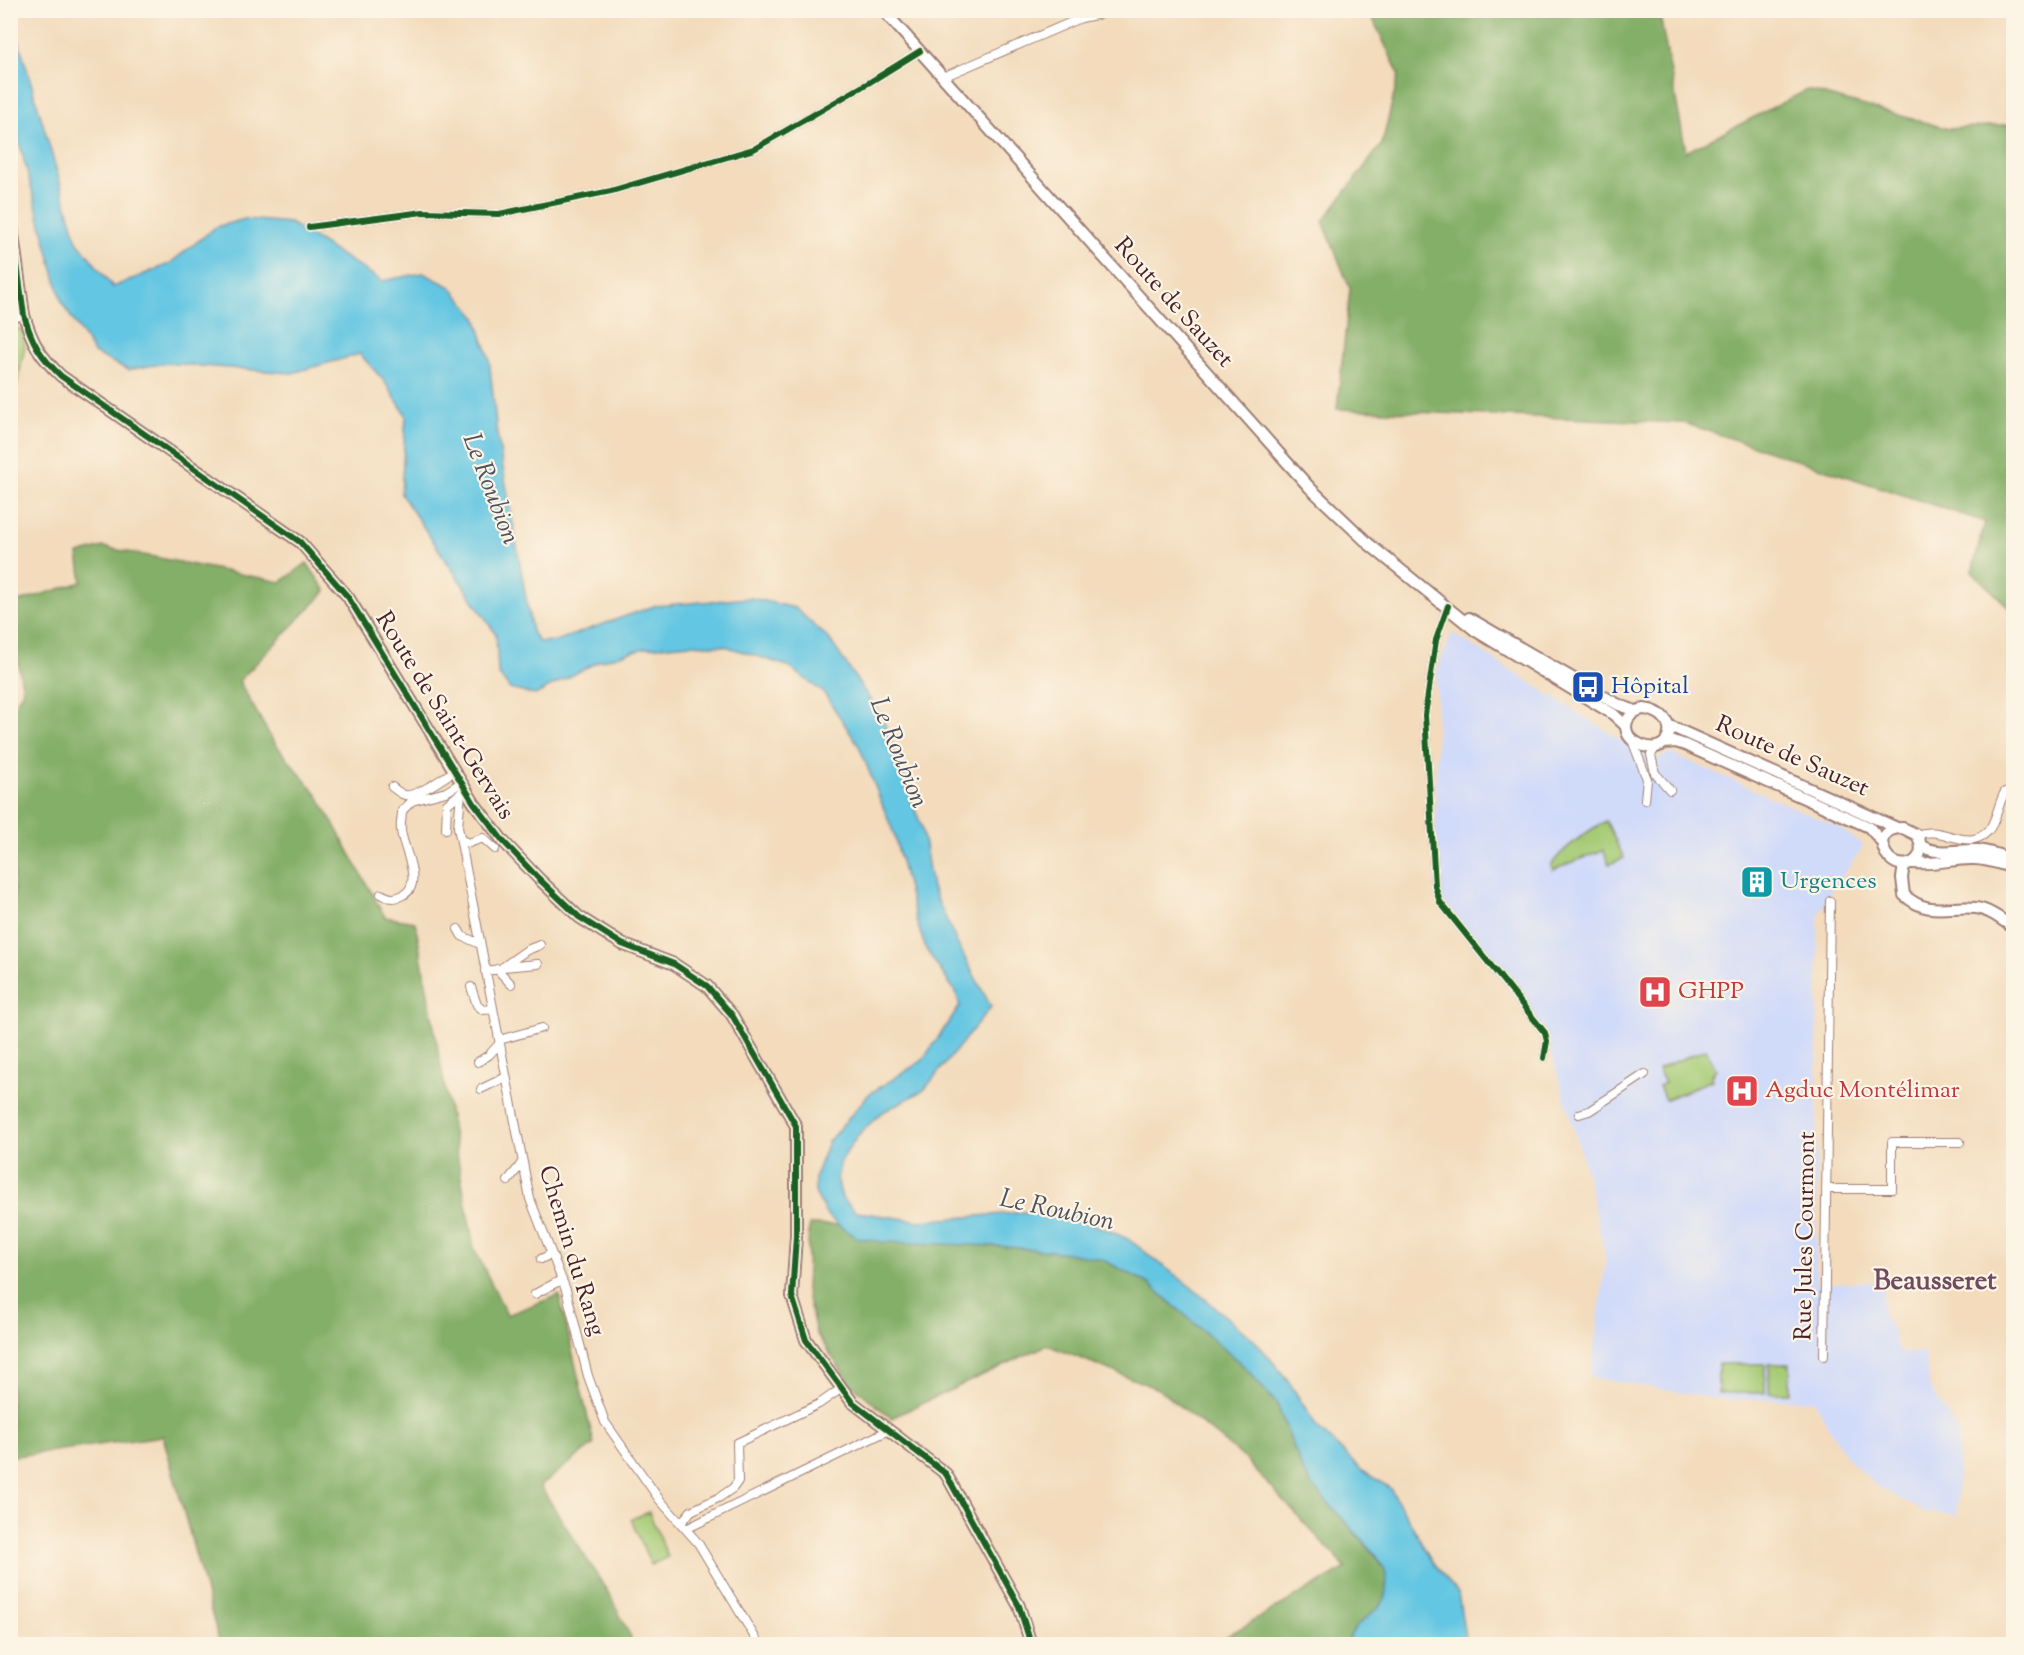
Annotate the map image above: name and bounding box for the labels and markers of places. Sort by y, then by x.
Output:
bus stop icon: Hôpital [1570,669,1606,705]
place label: Hôpital [1611,670,1689,704]
building icon: Urgences [1739,864,1775,900]
place label: Urgences [1780,865,1877,899]
hospital icon: GHPP [1637,974,1673,1010]
place label: GHPP [1678,975,1744,1009]
hospital icon: Agduc Montélimar [1724,1073,1760,1109]
place label: Agduc Montélimar [1765,1074,1960,1108]

